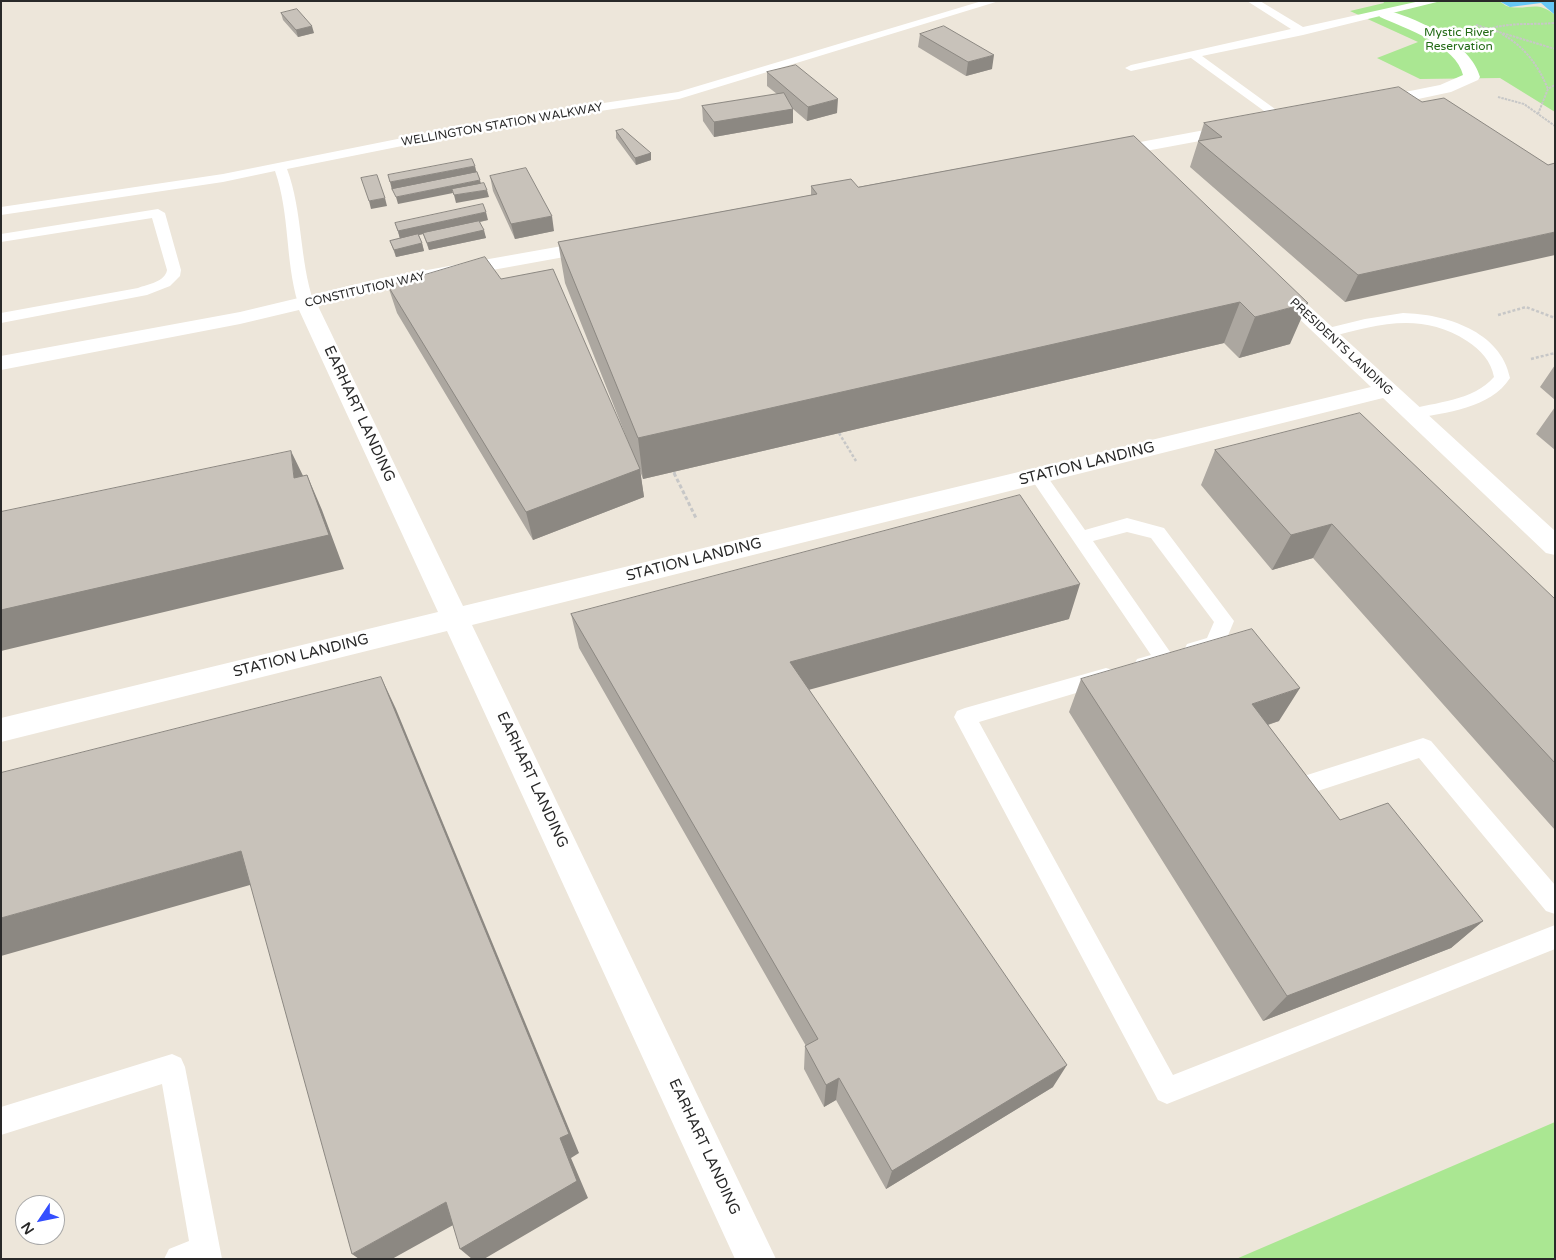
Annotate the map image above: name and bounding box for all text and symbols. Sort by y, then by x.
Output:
park label: Mystic River Reservation [1424,26,1494,54]
street label: WELLINGTON STATION WALKWAY [400,100,604,150]
street label: CONSTITUTION WAY [304,269,426,311]
street label: PRESIDENTS LANDING [1286,295,1396,399]
street label: EARHART LANDING [320,343,398,485]
street label: STATION LANDING [1017,438,1157,490]
street label: STATION LANDING [624,534,764,586]
street label: STATION LANDING [231,630,371,682]
street label: EARHART LANDING [493,709,571,851]
street label: EARHART LANDING [665,1076,743,1218]
north arrow [15,1195,65,1245]
text: N [18,1219,38,1238]

